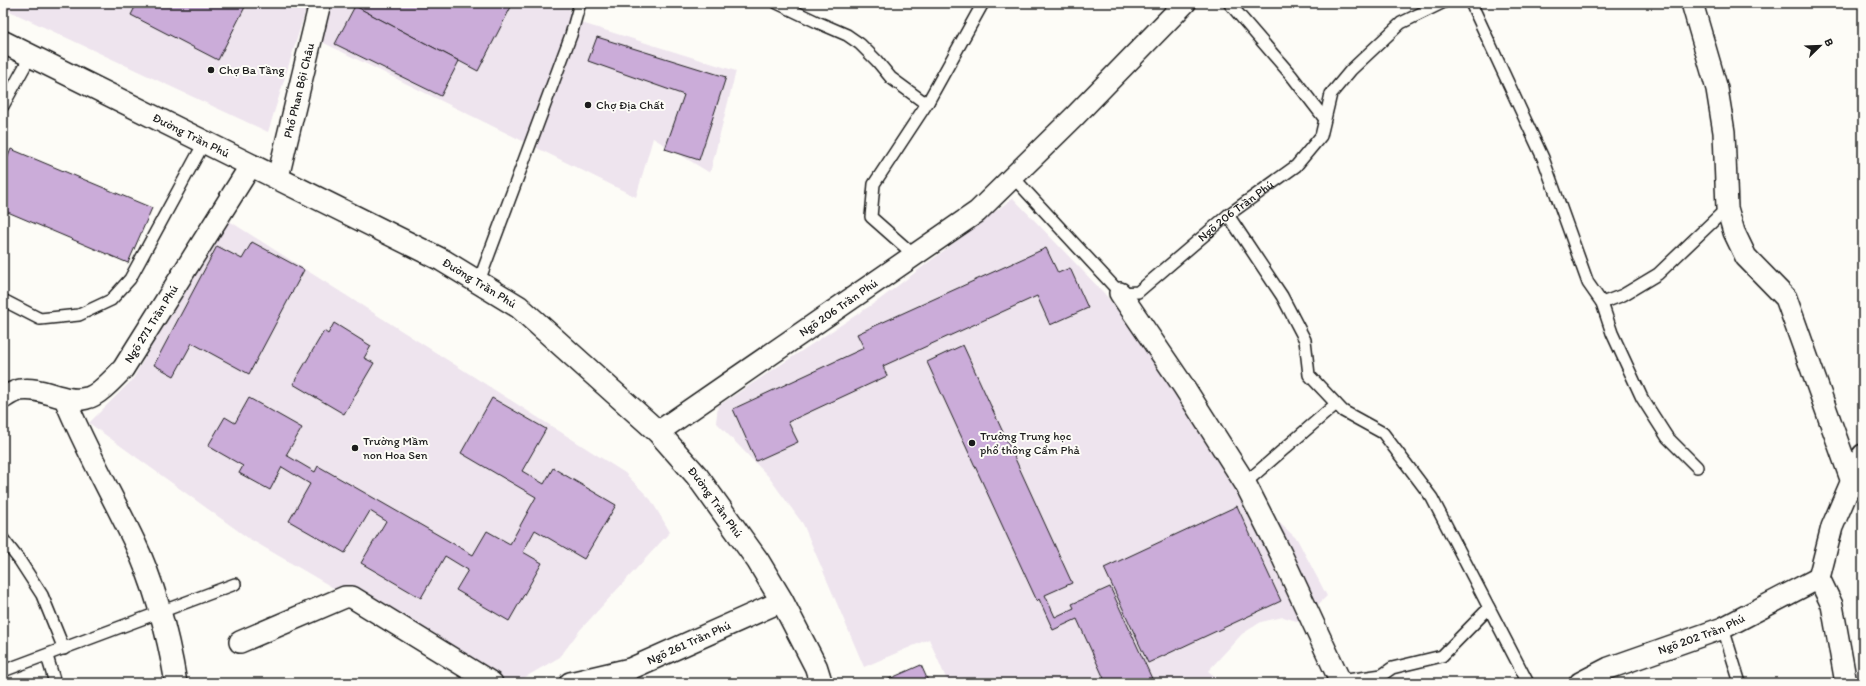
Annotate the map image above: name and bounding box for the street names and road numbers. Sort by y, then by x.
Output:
street label: Phố Phan Bội Châu [281,41,317,139]
street label: Đường Trần Phú [150,110,232,160]
street label: Ngõ 206 Trần Phú [1195,177,1277,245]
street label: Đường Trần Phú [440,255,519,311]
street label: Ngõ 206 Trần Phú [796,276,880,340]
street label: Ngõ 271 Trần Phú [121,282,181,366]
street label: Đường Trần Phú [685,464,746,540]
street label: Ngõ 202 Trần Phú [1656,611,1747,657]
street label: Ngõ 261 Trần Phú [645,618,733,667]

